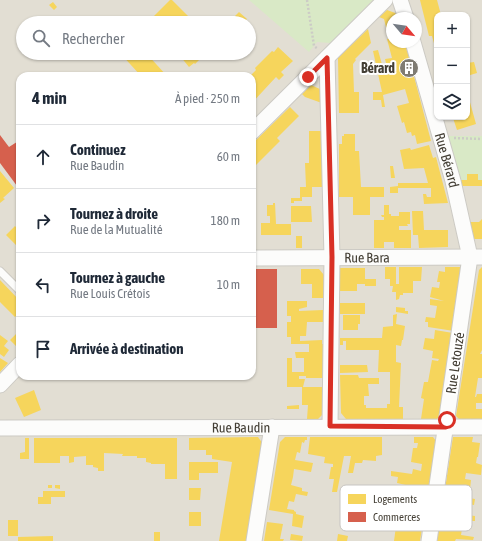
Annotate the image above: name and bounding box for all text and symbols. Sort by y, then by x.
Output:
north arrow [386,12,422,48]
map controls [434,12,470,120]
button: + [434,12,470,48]
search box [16,16,256,60]
icon: search [30,27,52,49]
text: Rechercher [62,30,124,47]
button: − [434,48,470,84]
building icon: Bérard [398,57,420,79]
place label: Bérard [361,60,395,76]
route end [299,68,317,86]
button: layers [434,84,470,120]
text: 4 min [32,88,67,108]
text: À pied · 250 m [175,91,240,106]
street label: Rue Bérard [432,131,462,189]
text: Continuez [70,141,126,158]
icon: ahead [32,146,54,168]
text: 60 m [217,149,240,164]
text: Rue Baudin [70,158,124,173]
text: Tournez à droite [70,205,158,222]
icon: right [32,210,54,232]
text: 180 m [211,213,240,228]
text: Rue de la Mutualité [70,222,163,237]
street label: Rue Bara [344,249,390,266]
text: Tournez à gauche [70,269,165,286]
icon: left [32,274,54,296]
text: 10 m [217,277,240,292]
text: Rue Louis Crétois [70,286,150,301]
street label: Rue Letouzé [443,331,467,395]
icon: arrive [32,338,54,360]
text: Arrivée à destination [70,340,184,357]
route start [438,411,456,429]
street label: Rue Baudin [212,419,270,436]
legend [340,485,472,531]
text: Logements [373,493,417,505]
text: Commerces [373,511,420,523]

